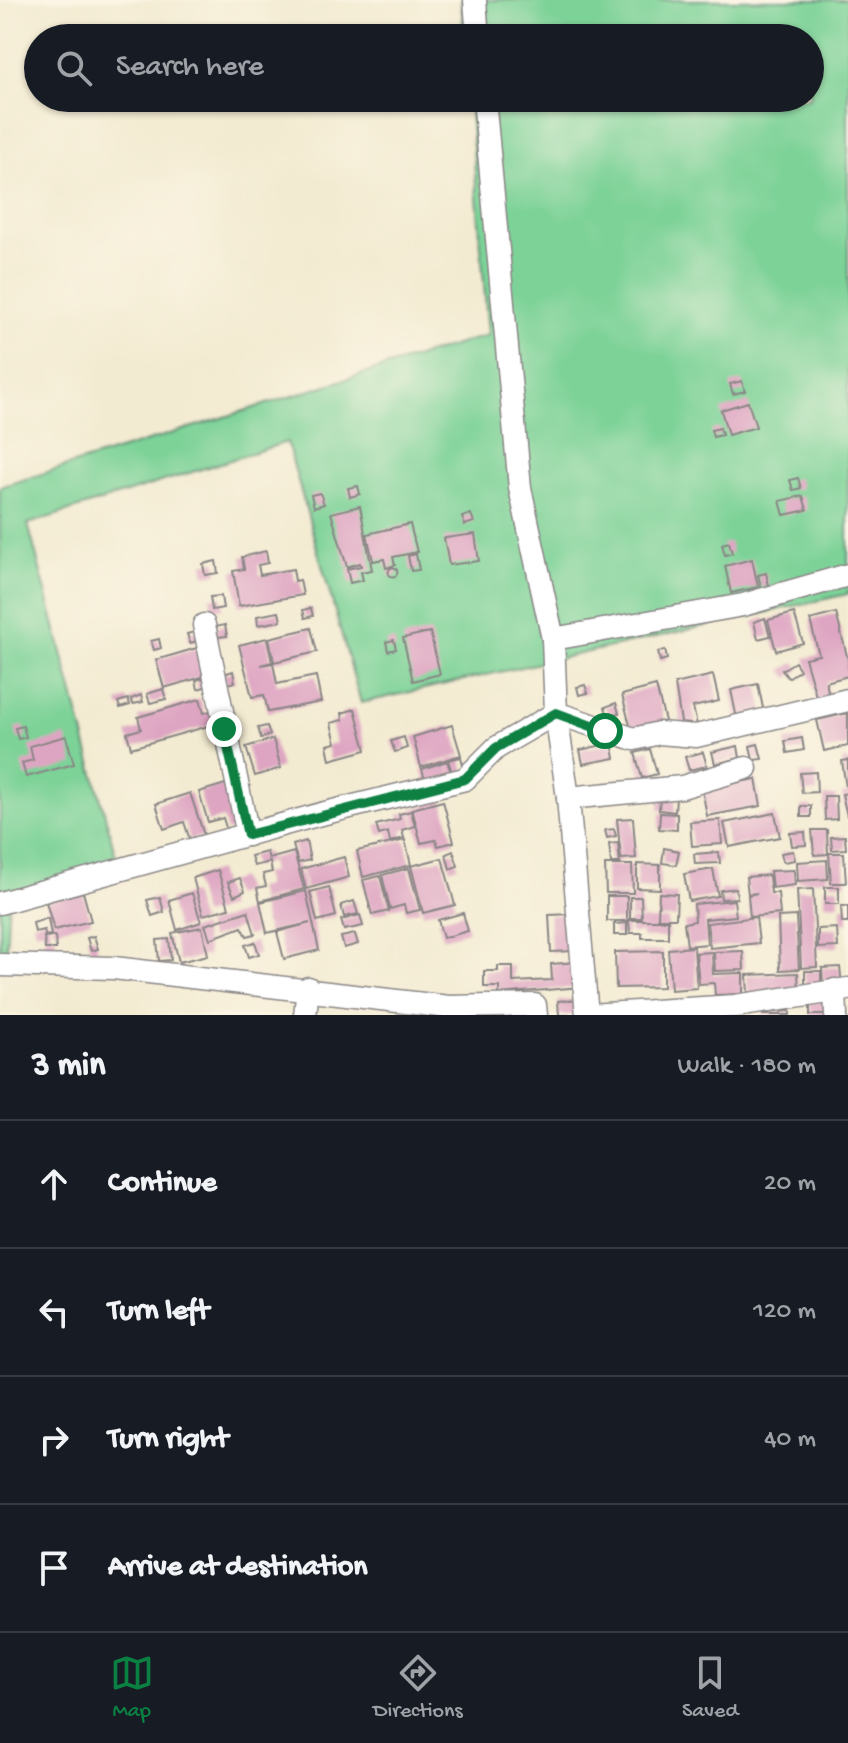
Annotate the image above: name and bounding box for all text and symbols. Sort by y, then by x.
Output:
search box [24,24,824,112]
icon: search [52,46,96,90]
text: Search here [116,51,264,86]
route end [206,711,242,747]
route start [587,713,623,749]
text: 3 min [32,1047,105,1087]
text: Walk · 180 m [678,1052,816,1083]
icon: ahead [32,1162,76,1206]
text: Continue [108,1167,217,1202]
text: 20 m [764,1169,816,1200]
icon: left [32,1290,76,1334]
text: Turn left [108,1295,209,1330]
text: 120 m [753,1297,816,1328]
icon: right [32,1418,76,1462]
text: Turn right [108,1423,228,1458]
text: 40 m [764,1425,816,1456]
icon: arrive [32,1546,76,1590]
text: Arrive at destination [108,1551,368,1586]
tab: Map [110,1651,154,1725]
tab: Directions [373,1651,463,1725]
tab: Saved [682,1651,738,1725]

